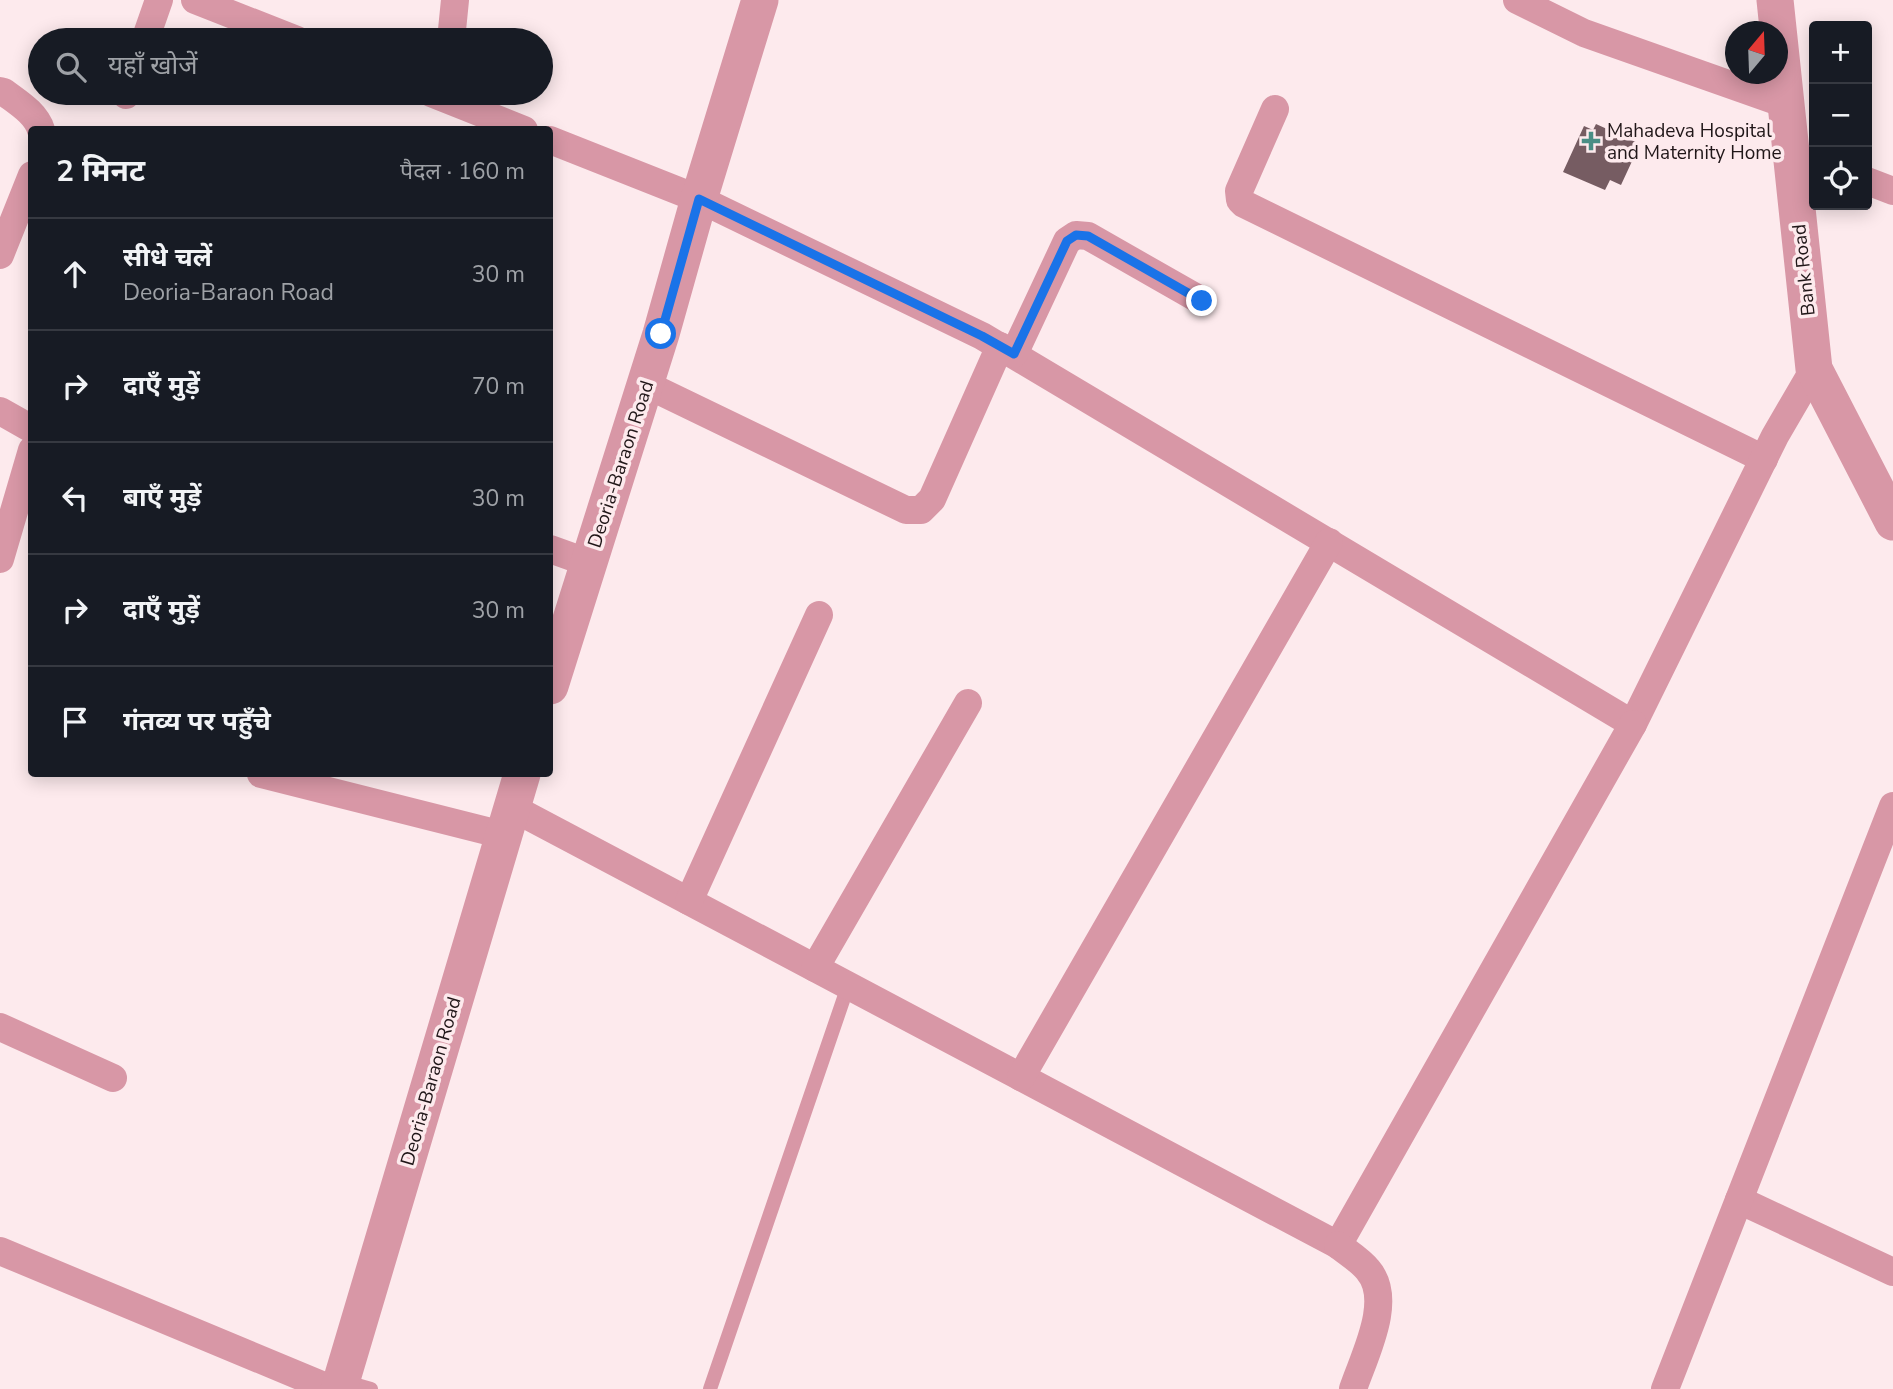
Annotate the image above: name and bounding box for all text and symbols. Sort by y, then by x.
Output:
north arrow [1725,21,1788,84]
map controls [1809,21,1872,210]
button: + [1809,21,1872,84]
search box [28,28,553,105]
icon: search [52,48,90,86]
text: यहाँ खोजें [108,48,198,83]
button: − [1809,84,1872,147]
place label: Mahadeva Hospital and Maternity Home [1607,118,1782,166]
marker: Mahadeva Hospital and Maternity Home [1581,131,1601,151]
button: locate [1809,147,1872,210]
text: 2 मिनट [56,151,145,192]
text: पैदल · 160 m [400,156,525,187]
street label: Bank Road [1786,223,1822,317]
text: सीधे चलें [123,240,212,275]
icon: ahead [56,255,94,293]
text: 30 m [472,259,525,290]
text: Deoria-Baraon Road [123,277,334,308]
route end [1186,285,1217,316]
route start [645,318,676,349]
icon: right [56,367,94,405]
text: दाएँ मुड़ें [123,368,200,403]
text: 70 m [472,371,525,402]
street label: Deoria-Baraon Road [582,377,660,551]
icon: left [56,479,94,517]
text: बाएँ मुड़ें [123,480,201,515]
text: 30 m [472,483,525,514]
icon: right [56,591,94,629]
text: दाएँ मुड़ें [123,592,200,627]
text: 30 m [472,595,525,626]
icon: arrive [56,703,94,741]
text: गंतव्य पर पहुँचे [123,704,271,739]
street label: Deoria-Baraon Road [394,994,467,1169]

